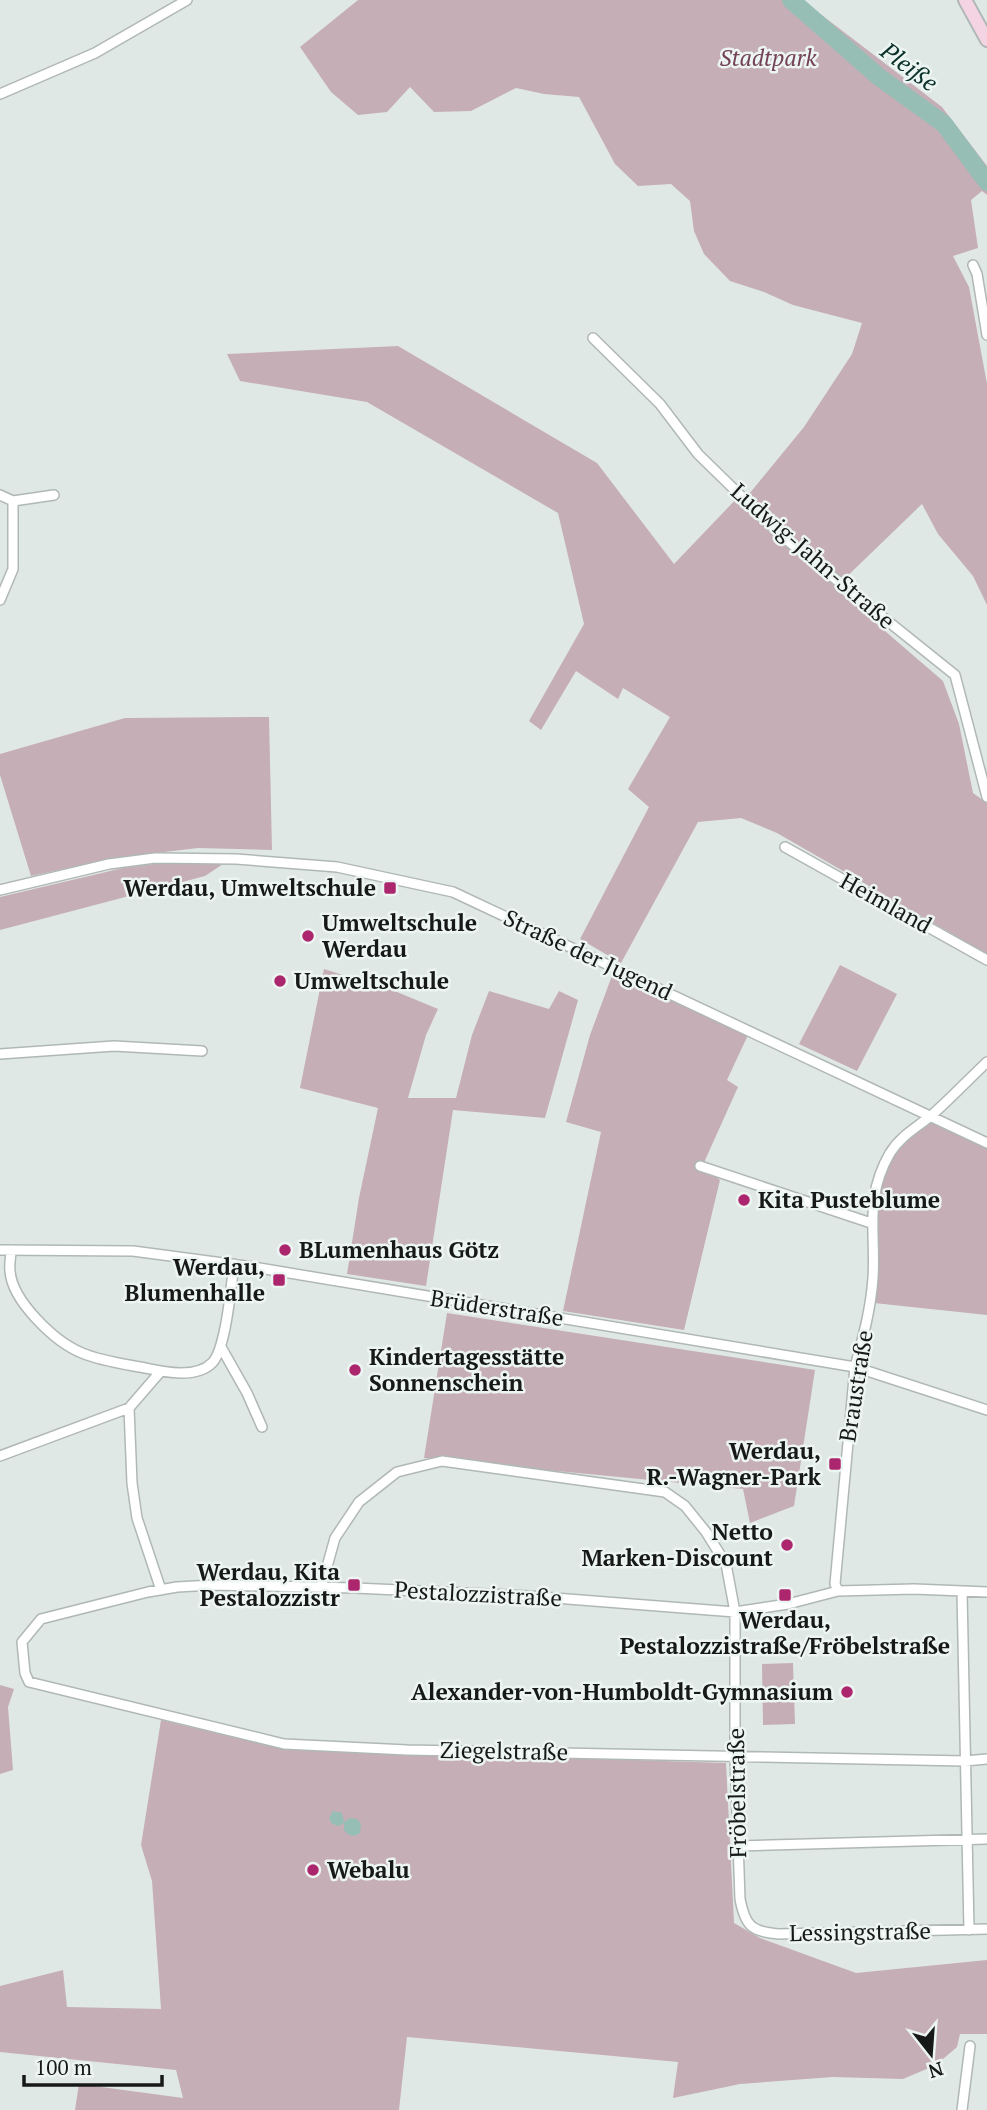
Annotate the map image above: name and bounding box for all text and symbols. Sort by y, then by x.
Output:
water label: Pleiße [874,34,945,98]
park label: Stadtpark [720,42,817,73]
street label: Ludwig-Jahn-Straße [725,476,902,636]
street label: Heimland [835,865,938,940]
place label: Werdau, Umweltschule [123,872,376,903]
marker: Werdau, Umweltschule [382,880,398,896]
street label: Straße der Jugend [499,902,678,1007]
place label: Umweltschule Werdau [322,907,477,964]
marker: Umweltschule Werdau [300,928,316,944]
place label: Umweltschule [294,965,449,996]
marker: Umweltschule [272,973,288,989]
place label: Kita Pusteblume [758,1184,940,1215]
marker: Kita Pusteblume [736,1192,752,1208]
place label: BLumenhaus Götz [299,1234,499,1265]
marker: BLumenhaus Götz [277,1242,293,1258]
place label: Werdau, Blumenhalle [125,1251,265,1308]
marker: Werdau, Blumenhalle [271,1272,287,1288]
street label: Brüderstraße [428,1282,566,1333]
street label: Braustraße [831,1328,880,1444]
place label: Kindertagesstätte Sonnenschein [369,1341,564,1398]
marker: Kindertagesstätte Sonnenschein [347,1362,363,1378]
place label: Werdau, R.-Wagner-Park [646,1435,822,1492]
marker: Werdau, R.-Wagner-Park [827,1456,843,1472]
place label: Netto Marken-Discount [581,1516,773,1573]
marker: Netto Marken-Discount [779,1537,795,1553]
place label: Werdau, Kita Pestalozzistr [196,1556,340,1613]
street label: Pestalozzistraße [393,1574,563,1613]
marker: Werdau, Kita Pestalozzistr [346,1577,362,1593]
marker: Werdau, Pestalozzistraße/Fröbelstraße [777,1587,793,1603]
place label: Werdau, Pestalozzistraße/Fröbelstraße [620,1604,950,1661]
place label: Alexander-von-Humboldt-Gymnasium [411,1676,833,1707]
marker: Alexander-von-Humboldt-Gymnasium [839,1684,855,1700]
street label: Fröbelstraße [720,1728,753,1858]
street label: Ziegelstraße [440,1734,568,1767]
place label: Webalu [327,1854,410,1885]
marker: Webalu [305,1862,321,1878]
street label: Lessingstraße [789,1915,931,1948]
north arrow [896,2019,966,2089]
scale bar [24,2044,163,2088]
text: 100 m [35,2053,92,2081]
text: N [925,2057,947,2085]

